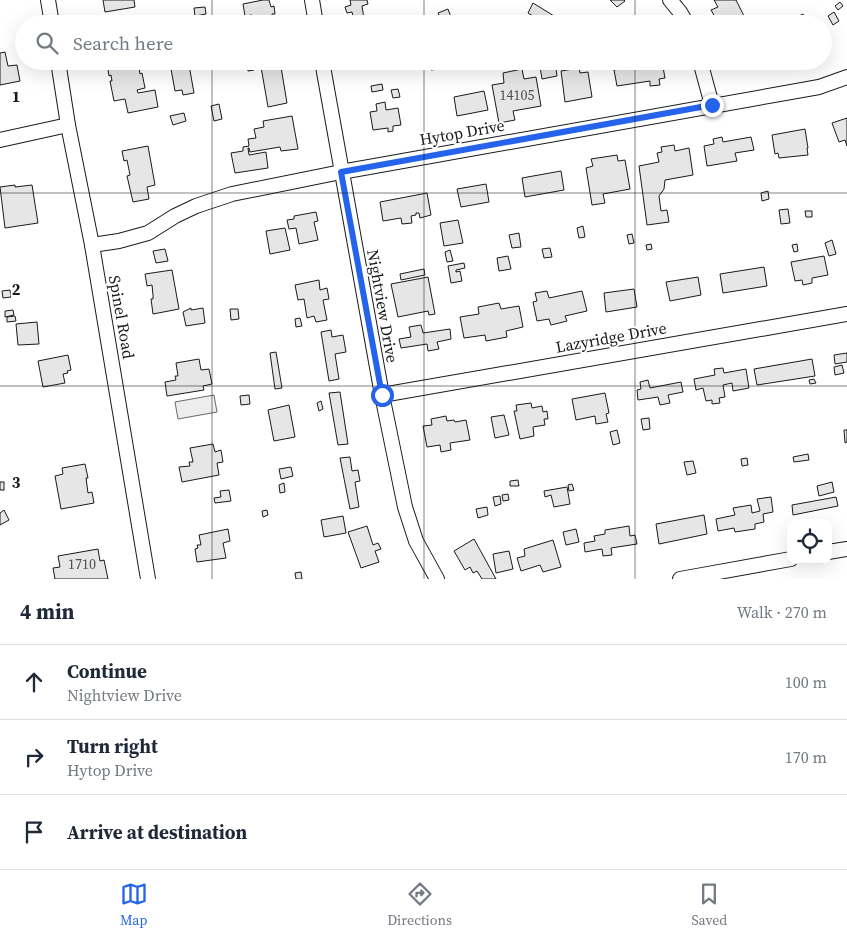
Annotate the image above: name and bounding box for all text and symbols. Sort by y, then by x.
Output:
search box [15,15,832,70]
icon: search [33,29,61,57]
text: Search here [73,30,173,56]
text: 1 [12,85,20,107]
house number: 14105 [500,85,535,105]
route end [701,94,724,117]
street label: Hytop Drive [418,114,506,150]
street label: Nightview Drive [362,247,404,365]
street label: Spinel Road [104,273,140,361]
text: 2 [12,278,21,300]
street label: Lazyridge Drive [554,316,668,358]
route start [371,384,394,407]
text: 3 [12,471,21,493]
map controls [787,519,832,564]
button: locate [787,519,832,564]
house number: 1710 [68,554,96,574]
text: 4 min [20,597,75,626]
text: Walk · 270 m [737,601,827,623]
text: Continue [67,658,147,684]
icon: ahead [20,668,48,696]
text: 100 m [785,671,827,693]
text: Nightview Drive [67,684,182,706]
text: Turn right [67,733,158,759]
icon: right [20,743,48,771]
text: 170 m [785,746,827,768]
text: Hytop Drive [67,759,153,781]
icon: arrive [20,818,48,846]
text: Arrive at destination [67,819,247,845]
tab: Map [120,880,148,930]
tab: Directions [387,880,452,930]
tab: Saved [691,880,727,930]

